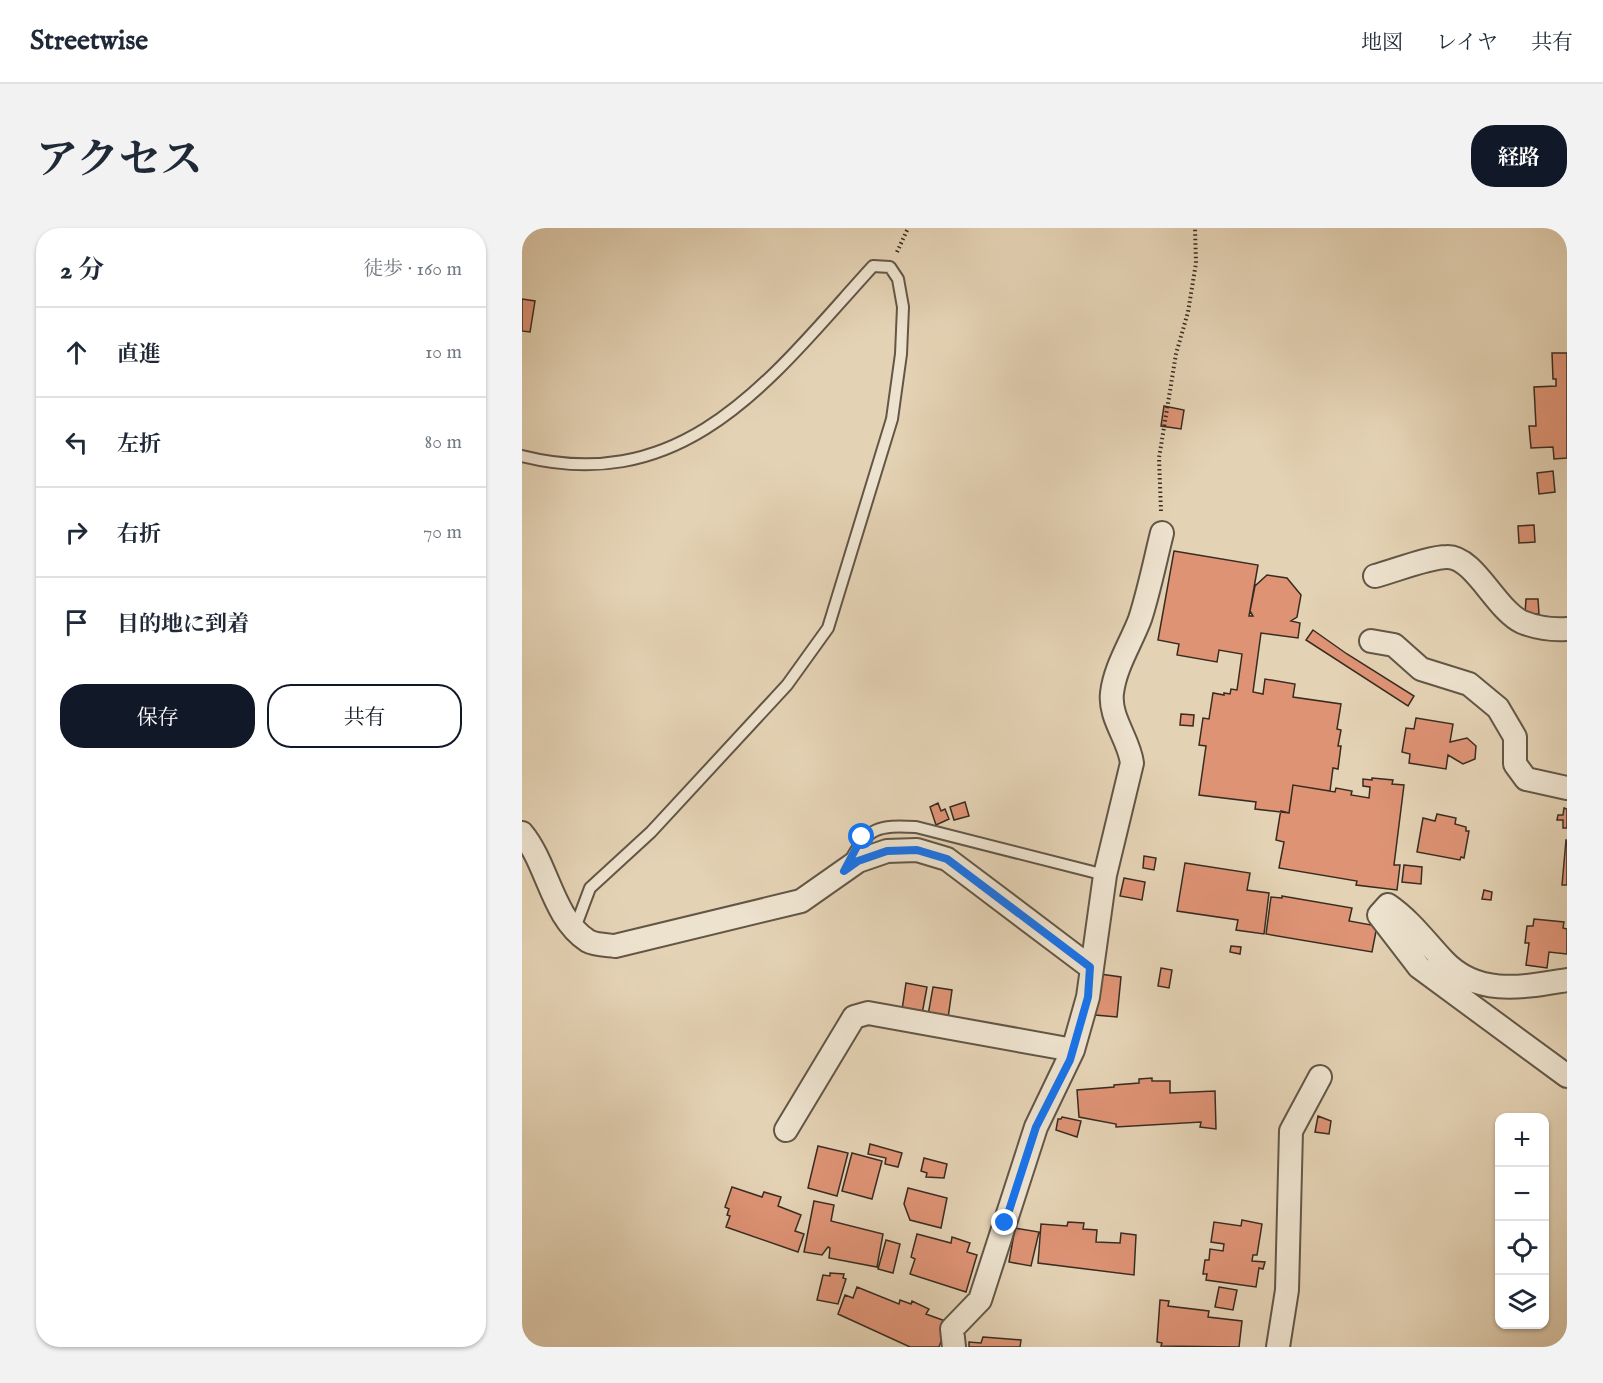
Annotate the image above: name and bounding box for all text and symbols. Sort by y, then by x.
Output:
text: Streetwise [30,24,148,59]
text: 地図 [1361,30,1403,57]
text: レイヤ [1436,30,1498,57]
text: 共有 [1531,30,1573,57]
button: 経路 [1471,125,1567,187]
text: アクセス [36,135,203,188]
text: 2 分 [60,254,104,287]
text: 徒歩 · 160 m [363,257,462,282]
icon: ahead [60,336,93,369]
text: 10 m [425,340,462,365]
text: 直進 [117,341,161,369]
icon: left [60,426,93,459]
text: 80 m [425,430,462,455]
text: 左折 [117,431,161,459]
icon: right [60,516,93,549]
text: 70 m [423,520,462,545]
text: 右折 [117,521,161,549]
icon: arrive [60,606,93,639]
text: 目的地に到着 [117,611,249,639]
button: 保存 [60,684,255,748]
button: 共有 [267,684,462,748]
route start [848,823,874,849]
map controls [1495,1113,1549,1329]
button: + [1495,1113,1549,1167]
button: − [1495,1167,1549,1221]
route end [991,1209,1017,1235]
button: locate [1495,1221,1549,1275]
button: layers [1495,1275,1549,1329]

